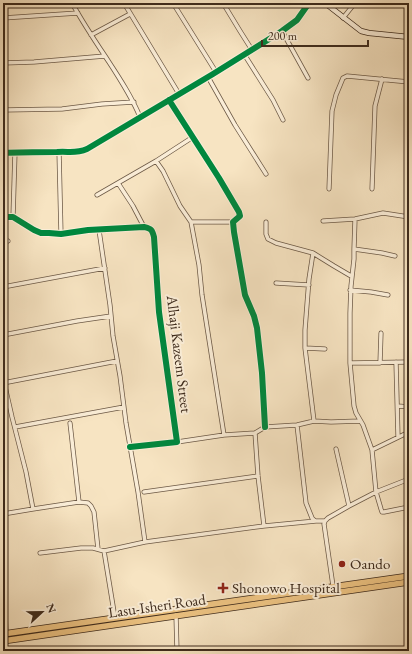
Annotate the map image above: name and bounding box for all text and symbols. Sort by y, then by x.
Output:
scale bar [262,22,368,48]
text: 200 m [268,28,298,44]
street label: Alhaji Kazeem Street [163,293,196,414]
place label: Oando [350,554,390,573]
marker: Oando [337,559,347,569]
place label: Shonowo Hospital [232,578,340,597]
marker: Shonowo Hospital [217,582,229,594]
street label: Lasu-Isheri Road [107,589,207,622]
north arrow [22,592,62,632]
text: N [43,602,59,615]

